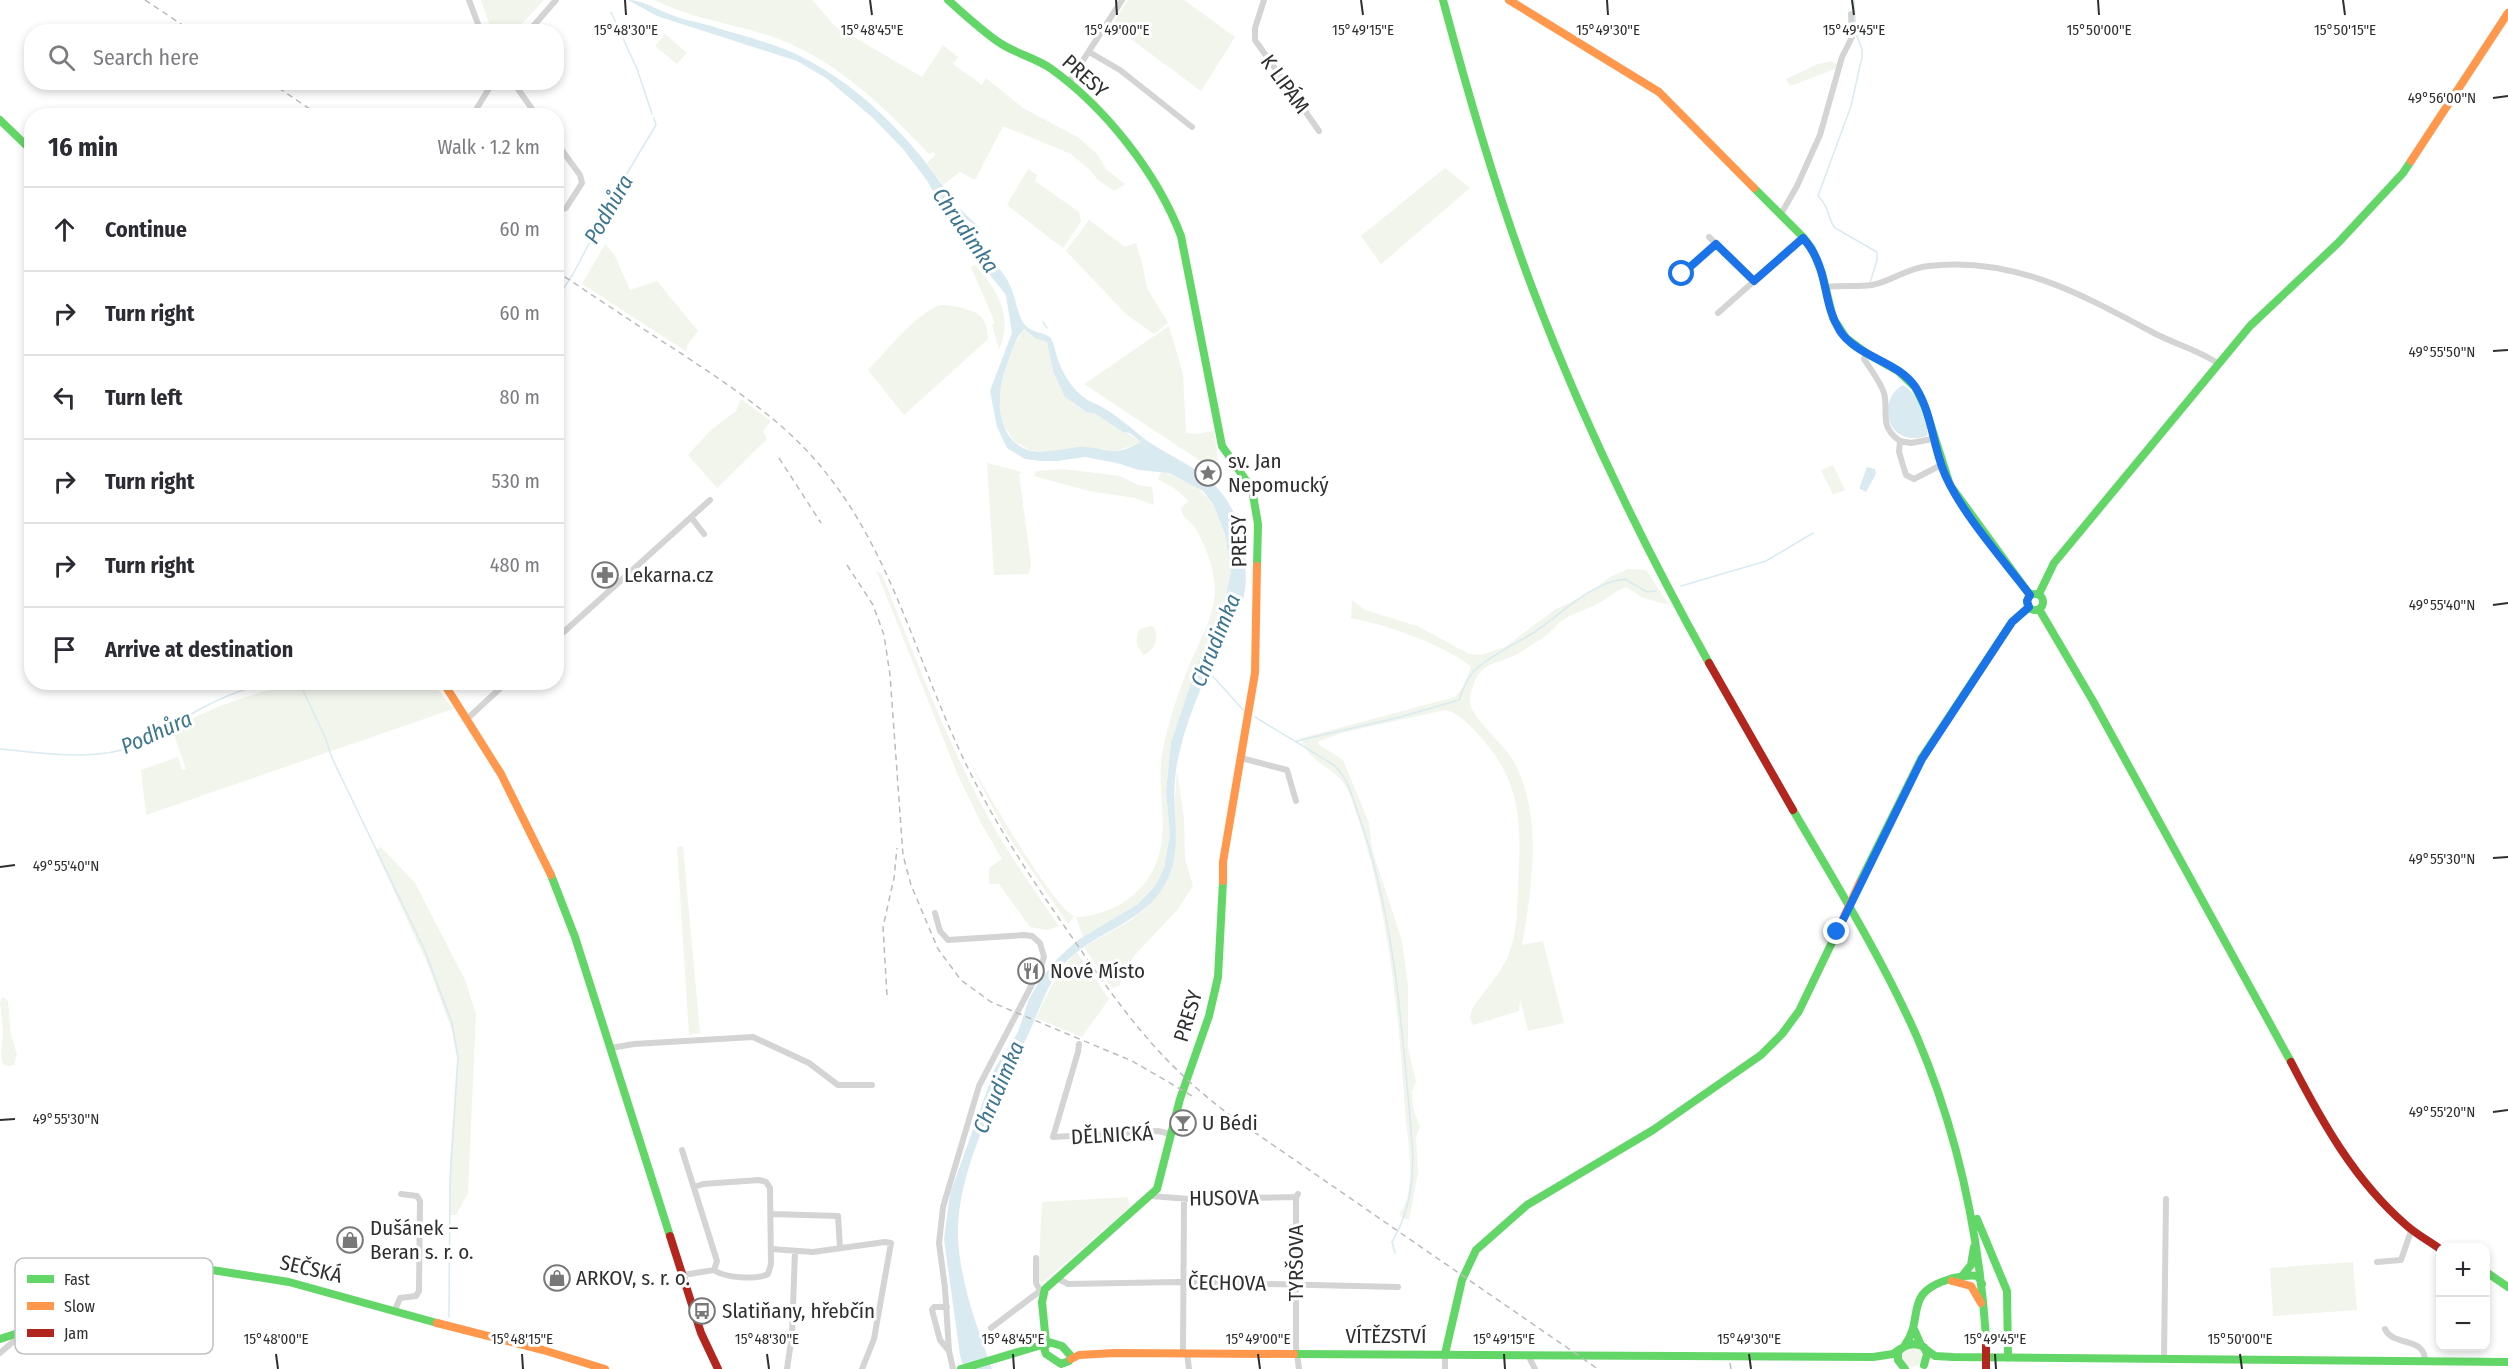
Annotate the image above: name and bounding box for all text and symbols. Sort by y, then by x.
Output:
text: 15°48'30"E [594,21,658,39]
text: 15°48'45"E [841,21,903,39]
text: 15°49'00"E [1085,21,1149,39]
text: 15°49'15"E [1332,21,1394,39]
text: 15°49'30"E [1576,21,1640,39]
text: 15°49'45"E [1823,21,1885,39]
text: 15°50'00"E [2066,21,2132,39]
text: 15°50'15"E [2314,21,2376,39]
search box [24,24,564,90]
icon: search [45,41,78,74]
text: Search here [93,44,199,71]
street label: PRESY [1057,49,1114,104]
street label: K LIPÁM [1255,49,1315,119]
text: 49°56'00"N [2408,89,2476,107]
text: 16 min [48,132,118,163]
text: Walk · 1.2 km [438,135,540,159]
water label: Podhůra [578,170,639,249]
water label: Chrudimka [926,183,1005,278]
icon: ahead [48,213,81,246]
text: Continue [105,216,187,243]
text: 60 m [500,217,540,241]
route start [1668,260,1694,286]
icon: right [48,297,81,330]
text: Turn right [105,300,194,327]
text: 60 m [500,301,540,325]
text: 49°55'50"N [2409,343,2475,361]
icon: left [48,381,81,414]
text: Turn left [105,384,183,411]
text: 80 m [500,385,540,409]
place label: sv. Jan Nepomucký [1228,448,1329,498]
place icon: sv. Jan Nepomucký [1193,458,1223,488]
icon: right [48,465,81,498]
text: Turn right [105,468,194,495]
text: 530 m [491,469,540,493]
street label: PRESY [1226,514,1252,567]
icon: right [48,549,81,582]
text: Turn right [105,552,194,579]
text: 480 m [490,553,540,577]
pharmacy icon: Lekarna.cz [590,560,620,590]
place label: Lekarna.cz [624,562,713,588]
water label: Chrudimka [1185,590,1246,691]
text: 49°55'40"N [2409,596,2475,614]
icon: arrive [48,633,81,666]
text: Arrive at destination [105,636,293,663]
water label: Podhůra [116,705,196,760]
text: 49°55'30"N [2409,850,2475,868]
text: 49°55'40"N [33,857,99,875]
route end [1823,918,1849,944]
restaurant icon: Nové Místo [1016,956,1046,986]
place label: Nové Místo [1050,958,1145,984]
street label: PRESY [1168,987,1208,1045]
water label: Chrudimka [967,1037,1030,1137]
text: 49°55'20"N [2409,1103,2475,1121]
bar icon: U Bédi [1168,1108,1198,1138]
text: 49°55'30"N [33,1110,99,1128]
place label: U Bédi [1202,1110,1258,1136]
street label: DĚLNICKÁ [1070,1120,1154,1150]
street label: HUSOVA [1189,1184,1259,1212]
place label: Dušánek – Beran s. r. o. [370,1215,474,1265]
shop icon: Dušánek – Beran s. r. o. [335,1225,365,1255]
street label: TYRŠOVA [1283,1225,1309,1301]
map controls [2436,1243,2490,1351]
button: + [2436,1243,2490,1297]
street label: SEČSKÁ [277,1249,345,1289]
legend [15,1258,213,1354]
shop icon: ARKOV, s. r. o. [542,1263,572,1293]
place label: ARKOV, s. r. o. [576,1265,690,1291]
street label: ČECHOVA [1188,1269,1266,1297]
text: Fast [64,1270,91,1289]
bus stop icon: Slatiňany, hřebčín [687,1296,717,1326]
text: Slow [64,1297,95,1316]
button: − [2436,1297,2490,1351]
place label: Slatiňany, hřebčín [722,1298,875,1324]
street label: VÍTĚZSTVÍ [1345,1323,1427,1349]
text: Jam [64,1324,89,1343]
text: 15°48'00"E [243,1330,309,1348]
text: 15°48'15"E [491,1330,553,1348]
text: 15°48'30"E [735,1330,799,1348]
text: 15°48'45"E [982,1330,1044,1348]
text: 15°49'00"E [1226,1330,1290,1348]
text: 15°49'15"E [1473,1330,1535,1348]
text: 15°49'30"E [1717,1330,1781,1348]
text: 15°49'45"E [1964,1330,2026,1348]
text: 15°50'00"E [2207,1330,2273,1348]

